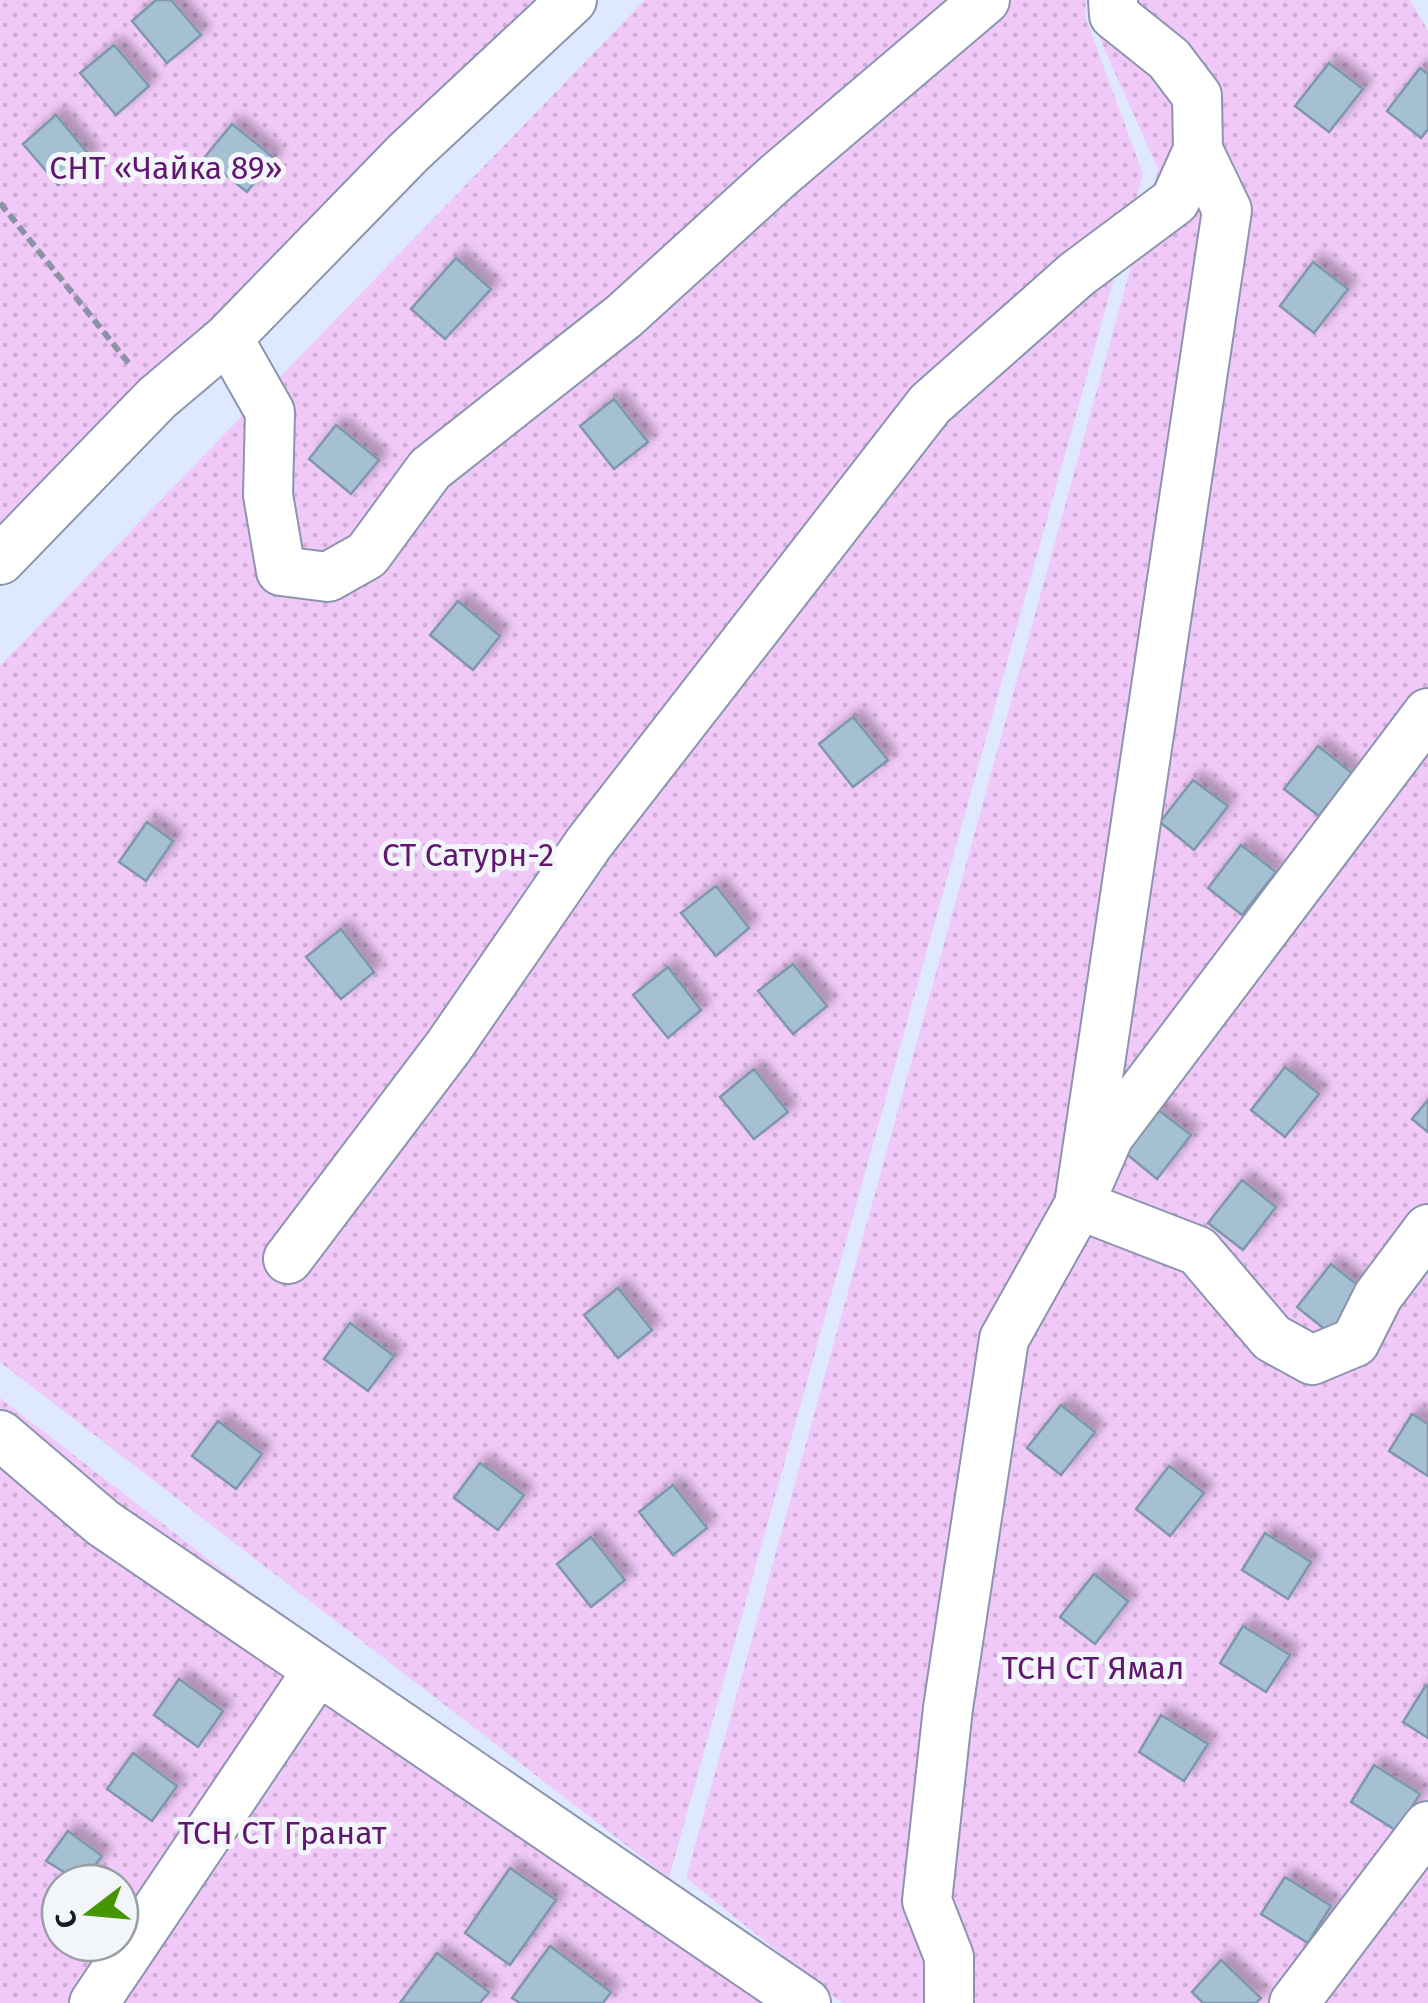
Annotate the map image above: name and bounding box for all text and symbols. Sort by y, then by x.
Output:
park label: СНТ «Чайка 89» [49,149,283,187]
park label: СТ Сатурн-2 [382,836,554,874]
park label: ТСН СТ Ямал [1002,1649,1184,1687]
park label: ТСН СТ Гранат [178,1814,387,1852]
north arrow [40,1863,140,1963]
text: С [48,1907,85,1932]

